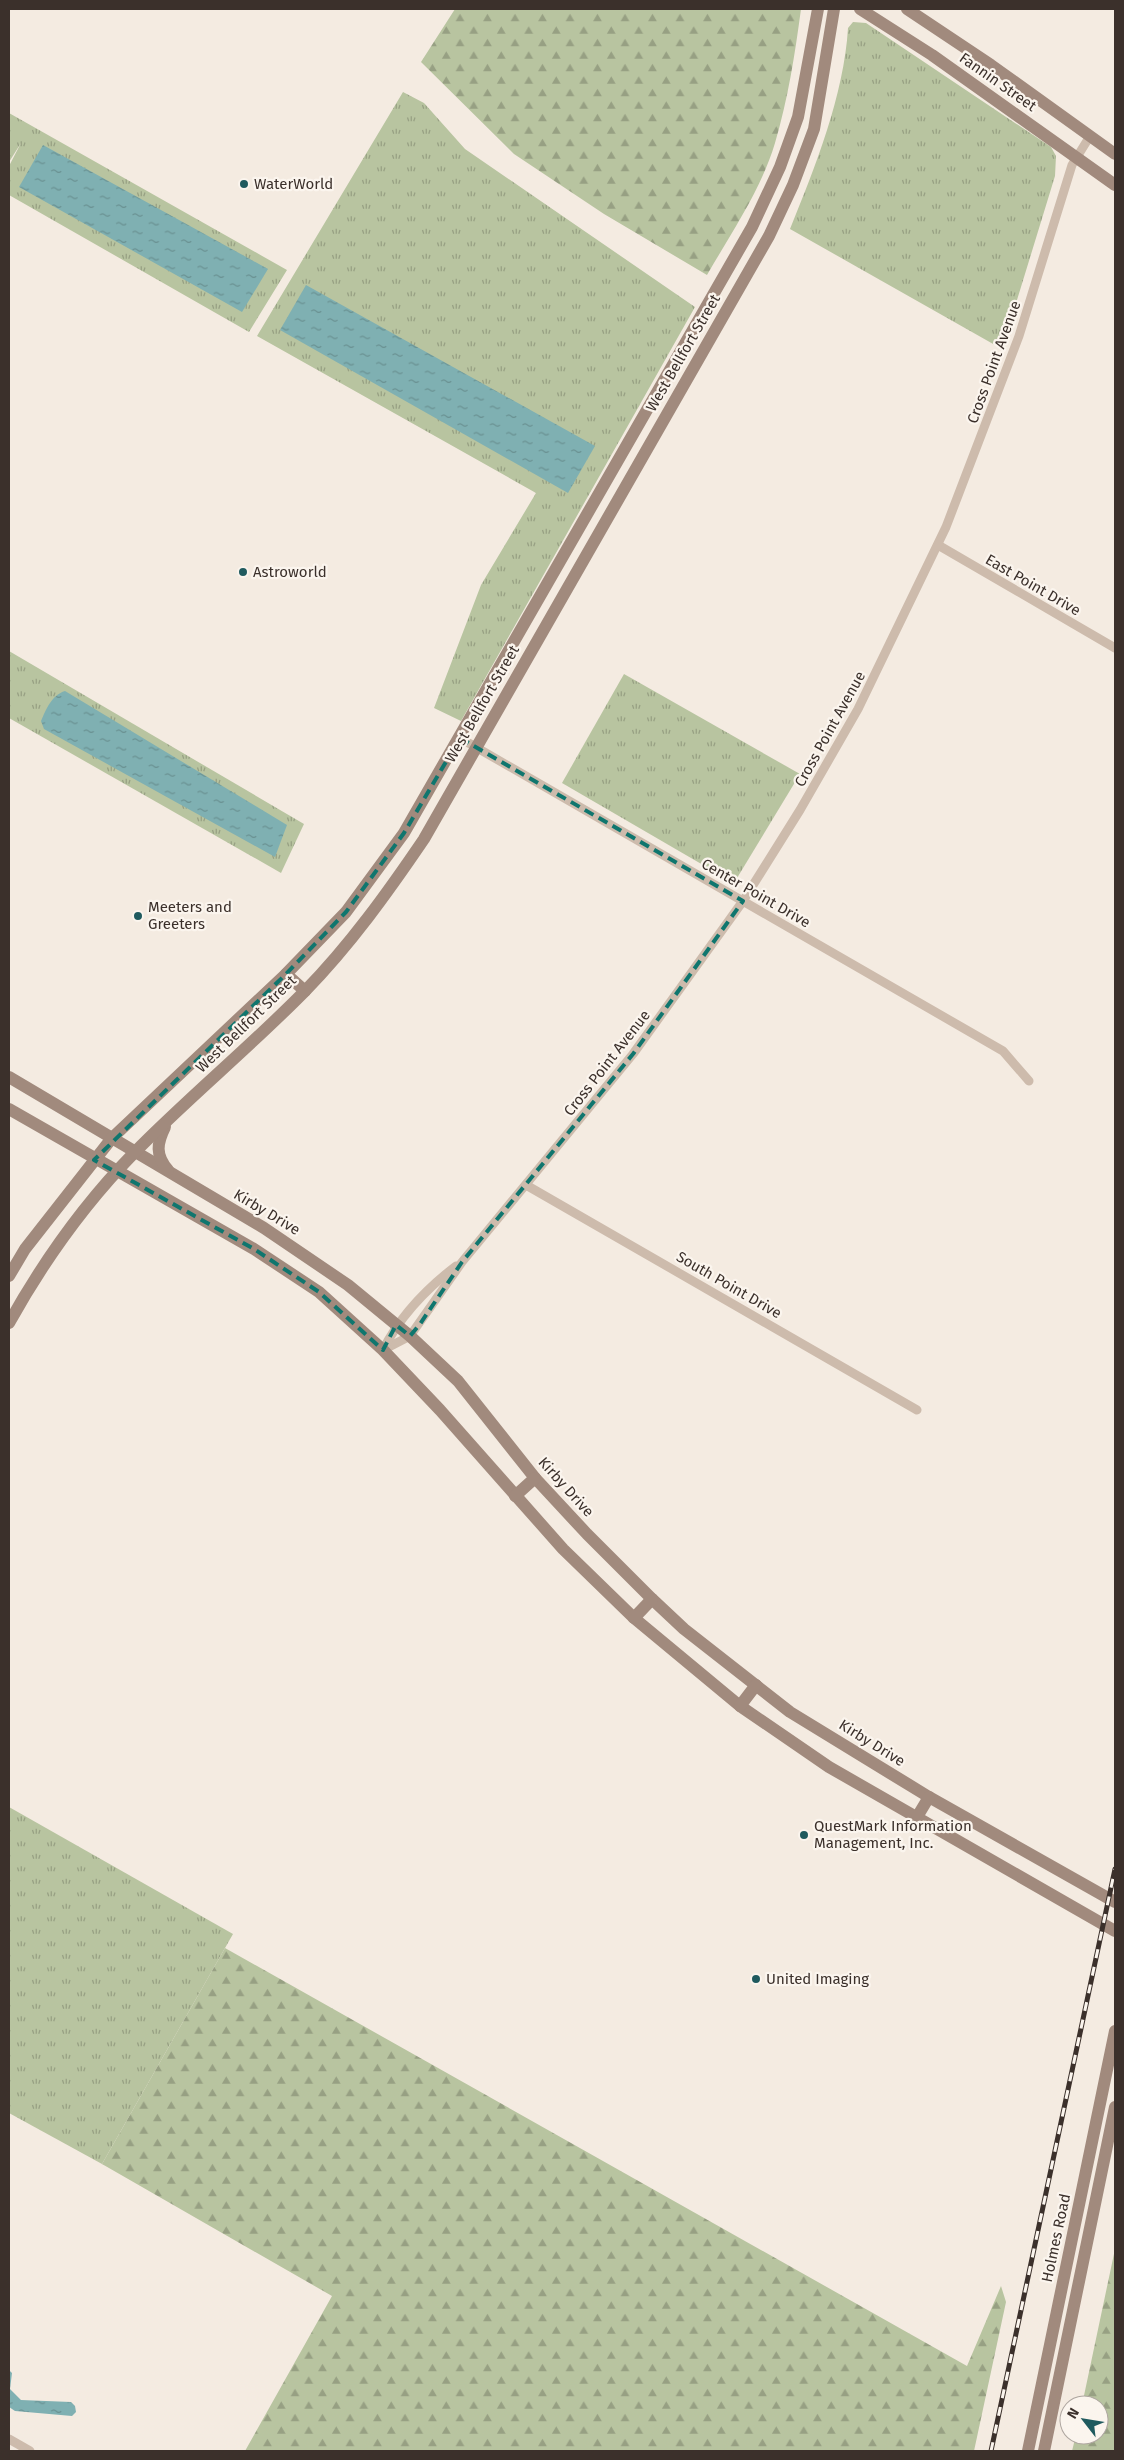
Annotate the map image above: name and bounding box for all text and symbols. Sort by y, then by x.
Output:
street label: Fannin Street [956,49,1040,115]
place label: WaterWorld [254,175,333,193]
marker: WaterWorld [238,178,250,190]
street label: West Bellfort Street [642,291,724,415]
street label: Cross Point Avenue [963,298,1025,426]
street label: East Point Drive [982,550,1084,620]
place label: Astroworld [253,563,327,581]
marker: Astroworld [237,566,249,578]
street label: West Bellfort Street [441,642,523,766]
street label: Cross Point Avenue [791,668,869,790]
street label: Center Point Drive [698,855,814,931]
place label: Meeters and Greeters [148,898,232,933]
marker: Meeters and Greeters [132,910,144,922]
street label: West Bellfort Street [192,971,300,1076]
street label: Cross Point Avenue [560,1006,654,1120]
street label: Kirby Drive [231,1185,303,1239]
street label: South Point Drive [673,1248,785,1322]
street label: Kirby Drive [534,1453,598,1521]
street label: Kirby Drive [836,1716,908,1770]
place label: QuestMark Information Management, Inc. [814,1817,972,1852]
marker: QuestMark Information Management, Inc. [798,1829,810,1841]
place label: United Imaging [766,1970,869,1988]
marker: United Imaging [750,1973,762,1985]
street label: Holmes Road [1038,2192,1074,2284]
north arrow [1059,2395,1109,2445]
text: N [1064,2405,1083,2422]

